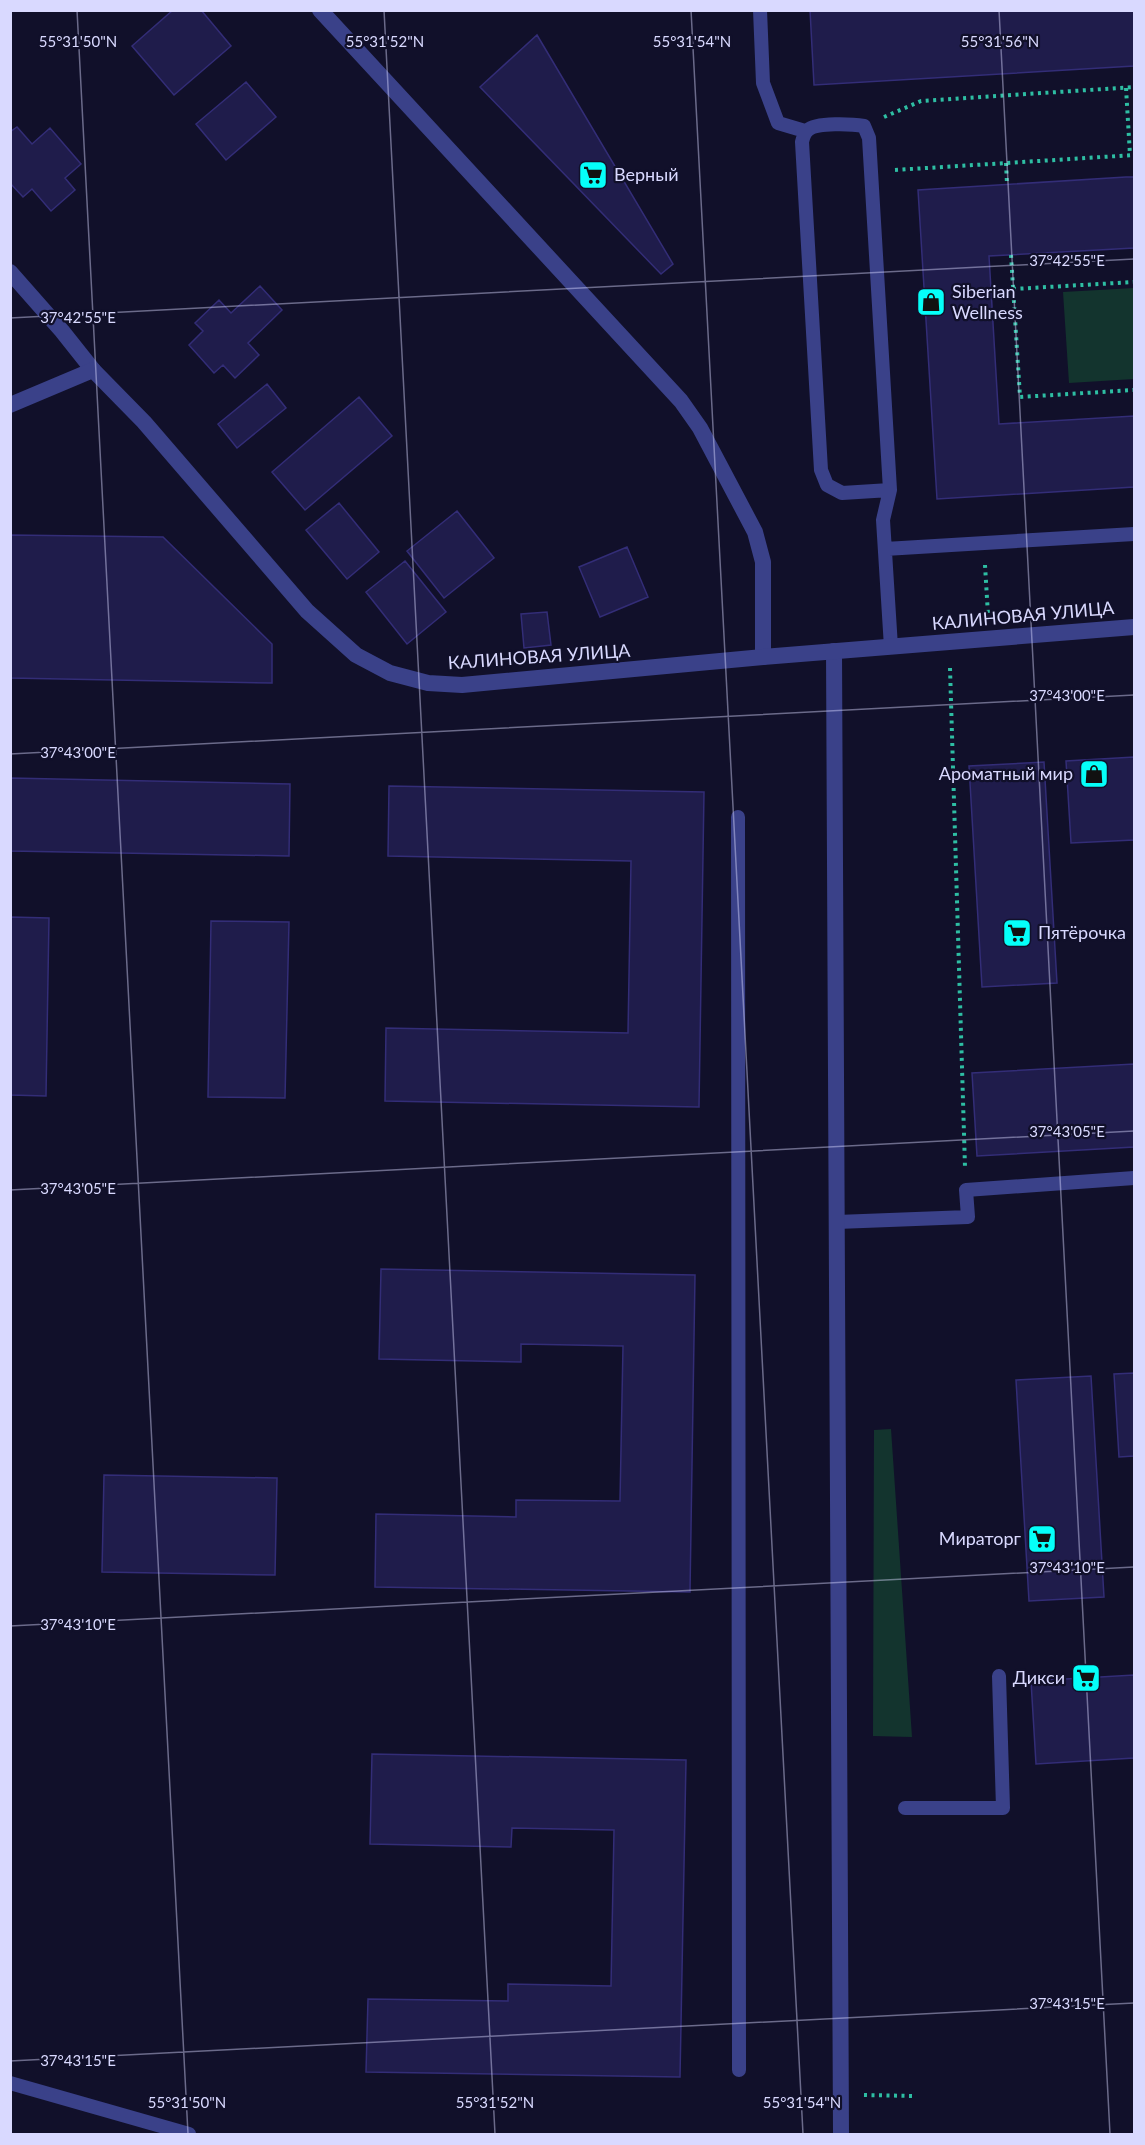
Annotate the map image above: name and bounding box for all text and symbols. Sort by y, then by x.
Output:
text: 55°31'50"N [39,32,117,50]
text: 55°31'52"N [346,32,424,50]
text: 55°31'54"N [653,32,731,50]
text: 55°31'56"N [961,32,1039,50]
supermarket icon: Верный [577,159,609,191]
place label: Верный [614,163,679,185]
text: 37°42'55"E [1029,251,1105,269]
place label: Siberian Wellness [952,280,1023,323]
shop icon: Siberian Wellness [915,286,947,318]
text: 37°42'55"E [40,308,116,326]
street label: КАЛИНОВАЯ УЛИЦА [931,596,1116,634]
street label: КАЛИНОВАЯ УЛИЦА [447,639,632,673]
text: 37°43'00"E [1029,686,1105,704]
text: 37°43'00"E [40,743,116,761]
shop icon: Ароматный мир [1078,758,1110,790]
place label: Ароматный мир [939,762,1073,784]
supermarket icon: Пятёрочка [1001,917,1033,949]
place label: Пятёрочка [1038,921,1126,943]
text: 37°43'05"E [1029,1122,1105,1140]
text: 37°43'05"E [40,1179,116,1197]
supermarket icon: Мираторг [1026,1523,1058,1555]
place label: Мираторг [939,1527,1022,1549]
text: 37°43'10"E [1029,1558,1105,1576]
text: 37°43'10"E [40,1615,116,1633]
supermarket icon: Дикси [1070,1662,1102,1694]
place label: Дикси [1013,1666,1065,1688]
text: 37°43'15"E [1029,1994,1105,2012]
text: 37°43'15"E [40,2051,116,2069]
text: 55°31'50"N [148,2093,226,2111]
text: 55°31'52"N [456,2093,534,2111]
text: 55°31'54"N [763,2093,841,2111]

